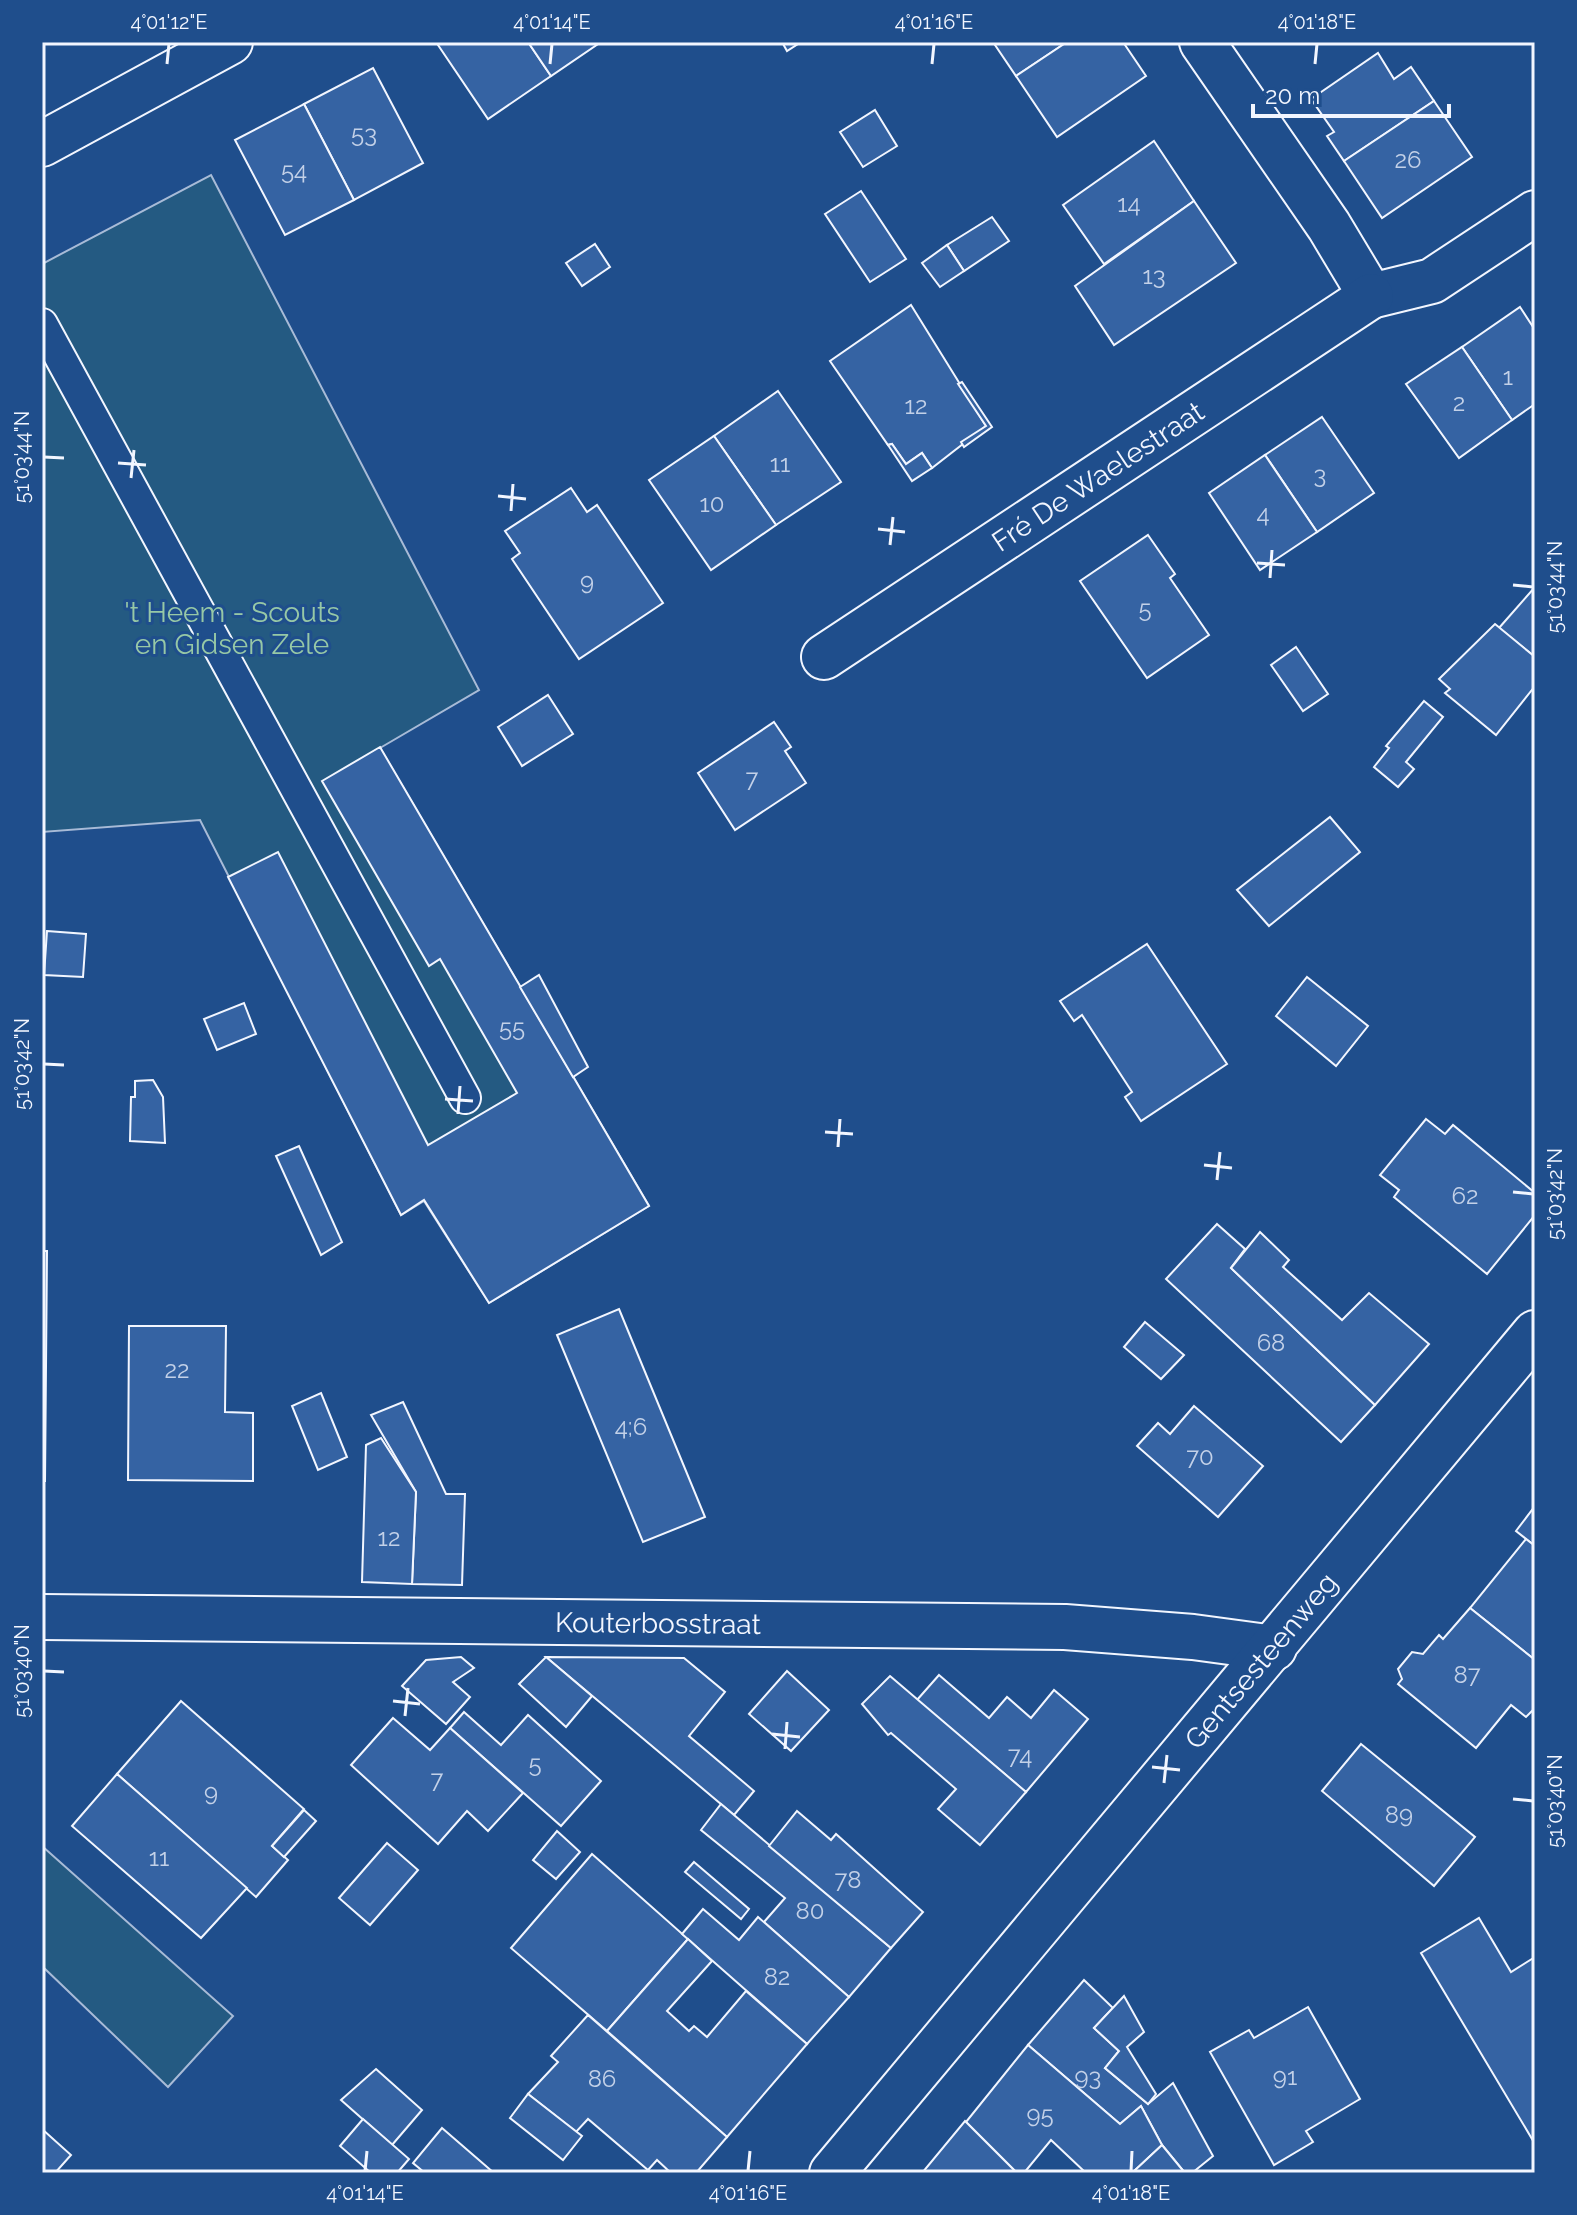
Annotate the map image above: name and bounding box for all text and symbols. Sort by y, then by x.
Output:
text: 4°01'12"E [131,10,207,34]
text: 4°01'14"E [513,10,591,34]
text: 4°01'16"E [895,10,973,34]
text: 4°01'18"E [1278,10,1356,34]
scale bar [1253,68,1449,118]
text: 20 m [1265,81,1320,110]
house number: 53 [351,119,377,148]
house number: 26 [1395,145,1421,174]
house number: 54 [281,156,307,185]
house number: 14 [1117,189,1141,218]
house number: 13 [1142,261,1166,290]
house number: 1 [1503,362,1513,391]
house number: 2 [1453,388,1465,417]
house number: 12 [905,391,927,420]
street label: Fré De Waelestraat [986,394,1210,558]
text: 51°03'44"N [10,411,34,503]
house number: 11 [770,449,790,478]
house number: 3 [1314,460,1326,489]
house number: 10 [700,489,724,518]
house number: 4 [1256,499,1270,528]
text: 51°03'44"N [1543,541,1567,633]
house number: 9 [580,567,594,596]
house number: 5 [1138,594,1152,623]
park label: 't Heem - Scouts en Gidsen Zele [124,596,340,661]
house number: 7 [746,764,759,793]
house number: 55 [499,1013,525,1042]
text: 51°03'42"N [10,1018,34,1110]
text: 51°03'42"N [1543,1148,1567,1240]
house number: 62 [1452,1181,1478,1210]
house number: 68 [1257,1328,1285,1357]
house number: 22 [164,1355,190,1384]
house number: 4;6 [615,1412,647,1441]
house number: 70 [1186,1442,1214,1471]
house number: 12 [378,1523,400,1552]
street label: Gentsesteenweg [1178,1566,1344,1756]
street label: Kouterbosstraat [555,1606,762,1641]
text: 51°03'40"N [10,1624,34,1718]
house number: 87 [1453,1660,1481,1689]
house number: 74 [1008,1741,1032,1770]
house number: 5 [528,1749,542,1778]
text: 51°03'40"N [1543,1754,1567,1848]
house number: 7 [431,1765,444,1794]
house number: 9 [204,1778,218,1807]
house number: 89 [1385,1800,1413,1829]
house number: 11 [149,1843,169,1872]
house number: 78 [834,1865,862,1894]
house number: 80 [796,1896,824,1925]
house number: 82 [764,1962,790,1991]
house number: 93 [1075,2062,1101,2091]
house number: 91 [1273,2062,1297,2091]
house number: 86 [588,2064,616,2093]
house number: 95 [1026,2100,1054,2129]
text: 4°01'14"E [326,2181,404,2205]
text: 4°01'16"E [709,2181,787,2205]
text: 4°01'18"E [1092,2181,1170,2205]

